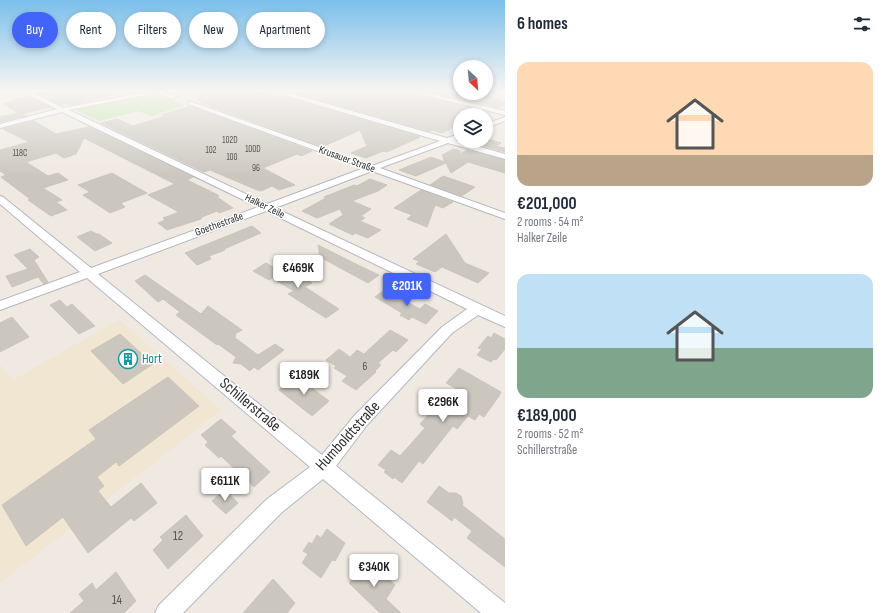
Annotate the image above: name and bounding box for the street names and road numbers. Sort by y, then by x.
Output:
street label: Krusauer Straße [317,143,377,175]
street label: Halker Zeile [243,191,287,221]
street label: Goethestraße [193,209,245,239]
street label: Schillerstraße [216,374,284,436]
street label: Humboldtstraße [312,397,384,475]

